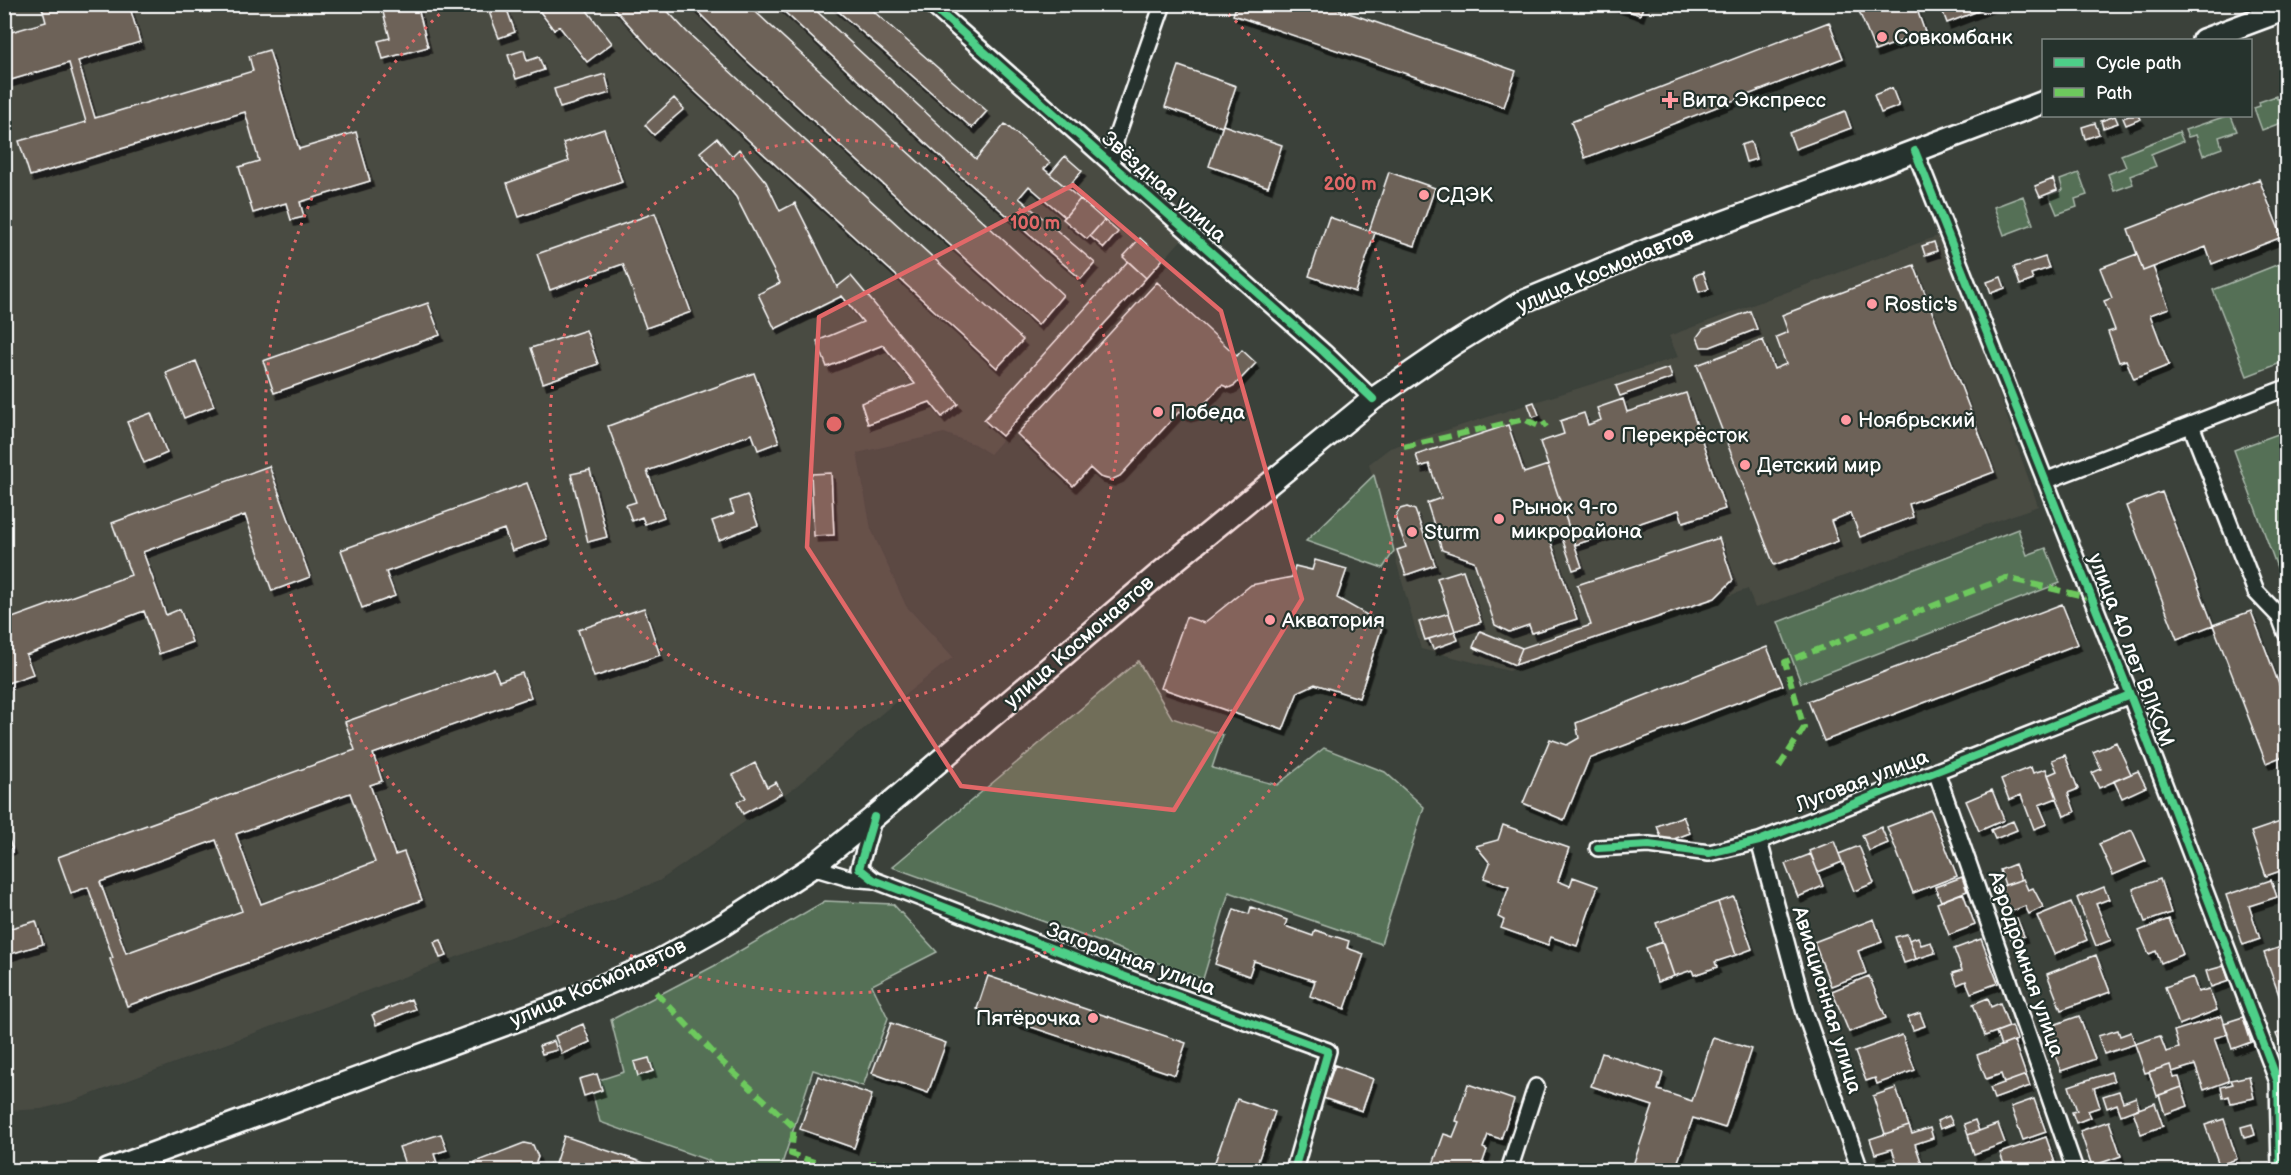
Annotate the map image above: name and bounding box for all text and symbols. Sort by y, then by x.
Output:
place label: Совкомбанк [1894,25,2013,50]
marker: Совкомбанк [1875,30,1889,44]
legend [2042,39,2252,117]
text: Cycle path [2096,53,2182,74]
text: Path [2096,83,2132,104]
place label: Вита Экспресс [1682,88,1826,113]
marker: Вита Экспресс [1663,93,1677,107]
street label: Звёздная улица [1096,126,1232,248]
text: 200 m [1323,174,1377,195]
place label: СДЭК [1436,183,1493,208]
marker: СДЭК [1417,188,1431,202]
text: 100 m [1010,213,1060,234]
street label: улица Космонавтов [1513,221,1697,319]
place label: Rostic's [1884,292,1957,317]
marker: Rostic's [1865,297,1879,311]
place label: Победа [1170,400,1246,425]
marker: Победа [1151,405,1165,419]
place label: Ноябрьский [1858,408,1975,433]
marker: Ноябрьский [1839,413,1853,427]
centre of rings [824,414,844,434]
place label: Перекрёсток [1621,423,1748,448]
marker: Перекрёсток [1602,428,1616,442]
place label: Детский мир [1757,453,1881,478]
marker: Детский мир [1738,458,1752,472]
place label: Рынок 9-го микрорайона [1511,495,1643,544]
marker: Рынок 9-го микрорайона [1492,512,1506,526]
place label: Sturm [1424,520,1480,545]
marker: Sturm [1405,525,1419,539]
street label: улица 40 лет ВЛКСМ [2083,550,2179,750]
street label: улица Космонавтов [999,570,1159,714]
place label: Акватория [1281,608,1385,633]
marker: Акватория [1263,613,1277,627]
street label: Луговая улица [1791,744,1933,818]
street label: Аэродромная улица [1982,867,2070,1061]
street label: Авиационная улица [1786,902,1868,1097]
street label: Загородная улица [1043,917,1219,1001]
street label: улица Космонавтов [506,933,690,1033]
place label: Пятёрочка [976,1006,1082,1031]
marker: Пятёрочка [1086,1011,1100,1025]

